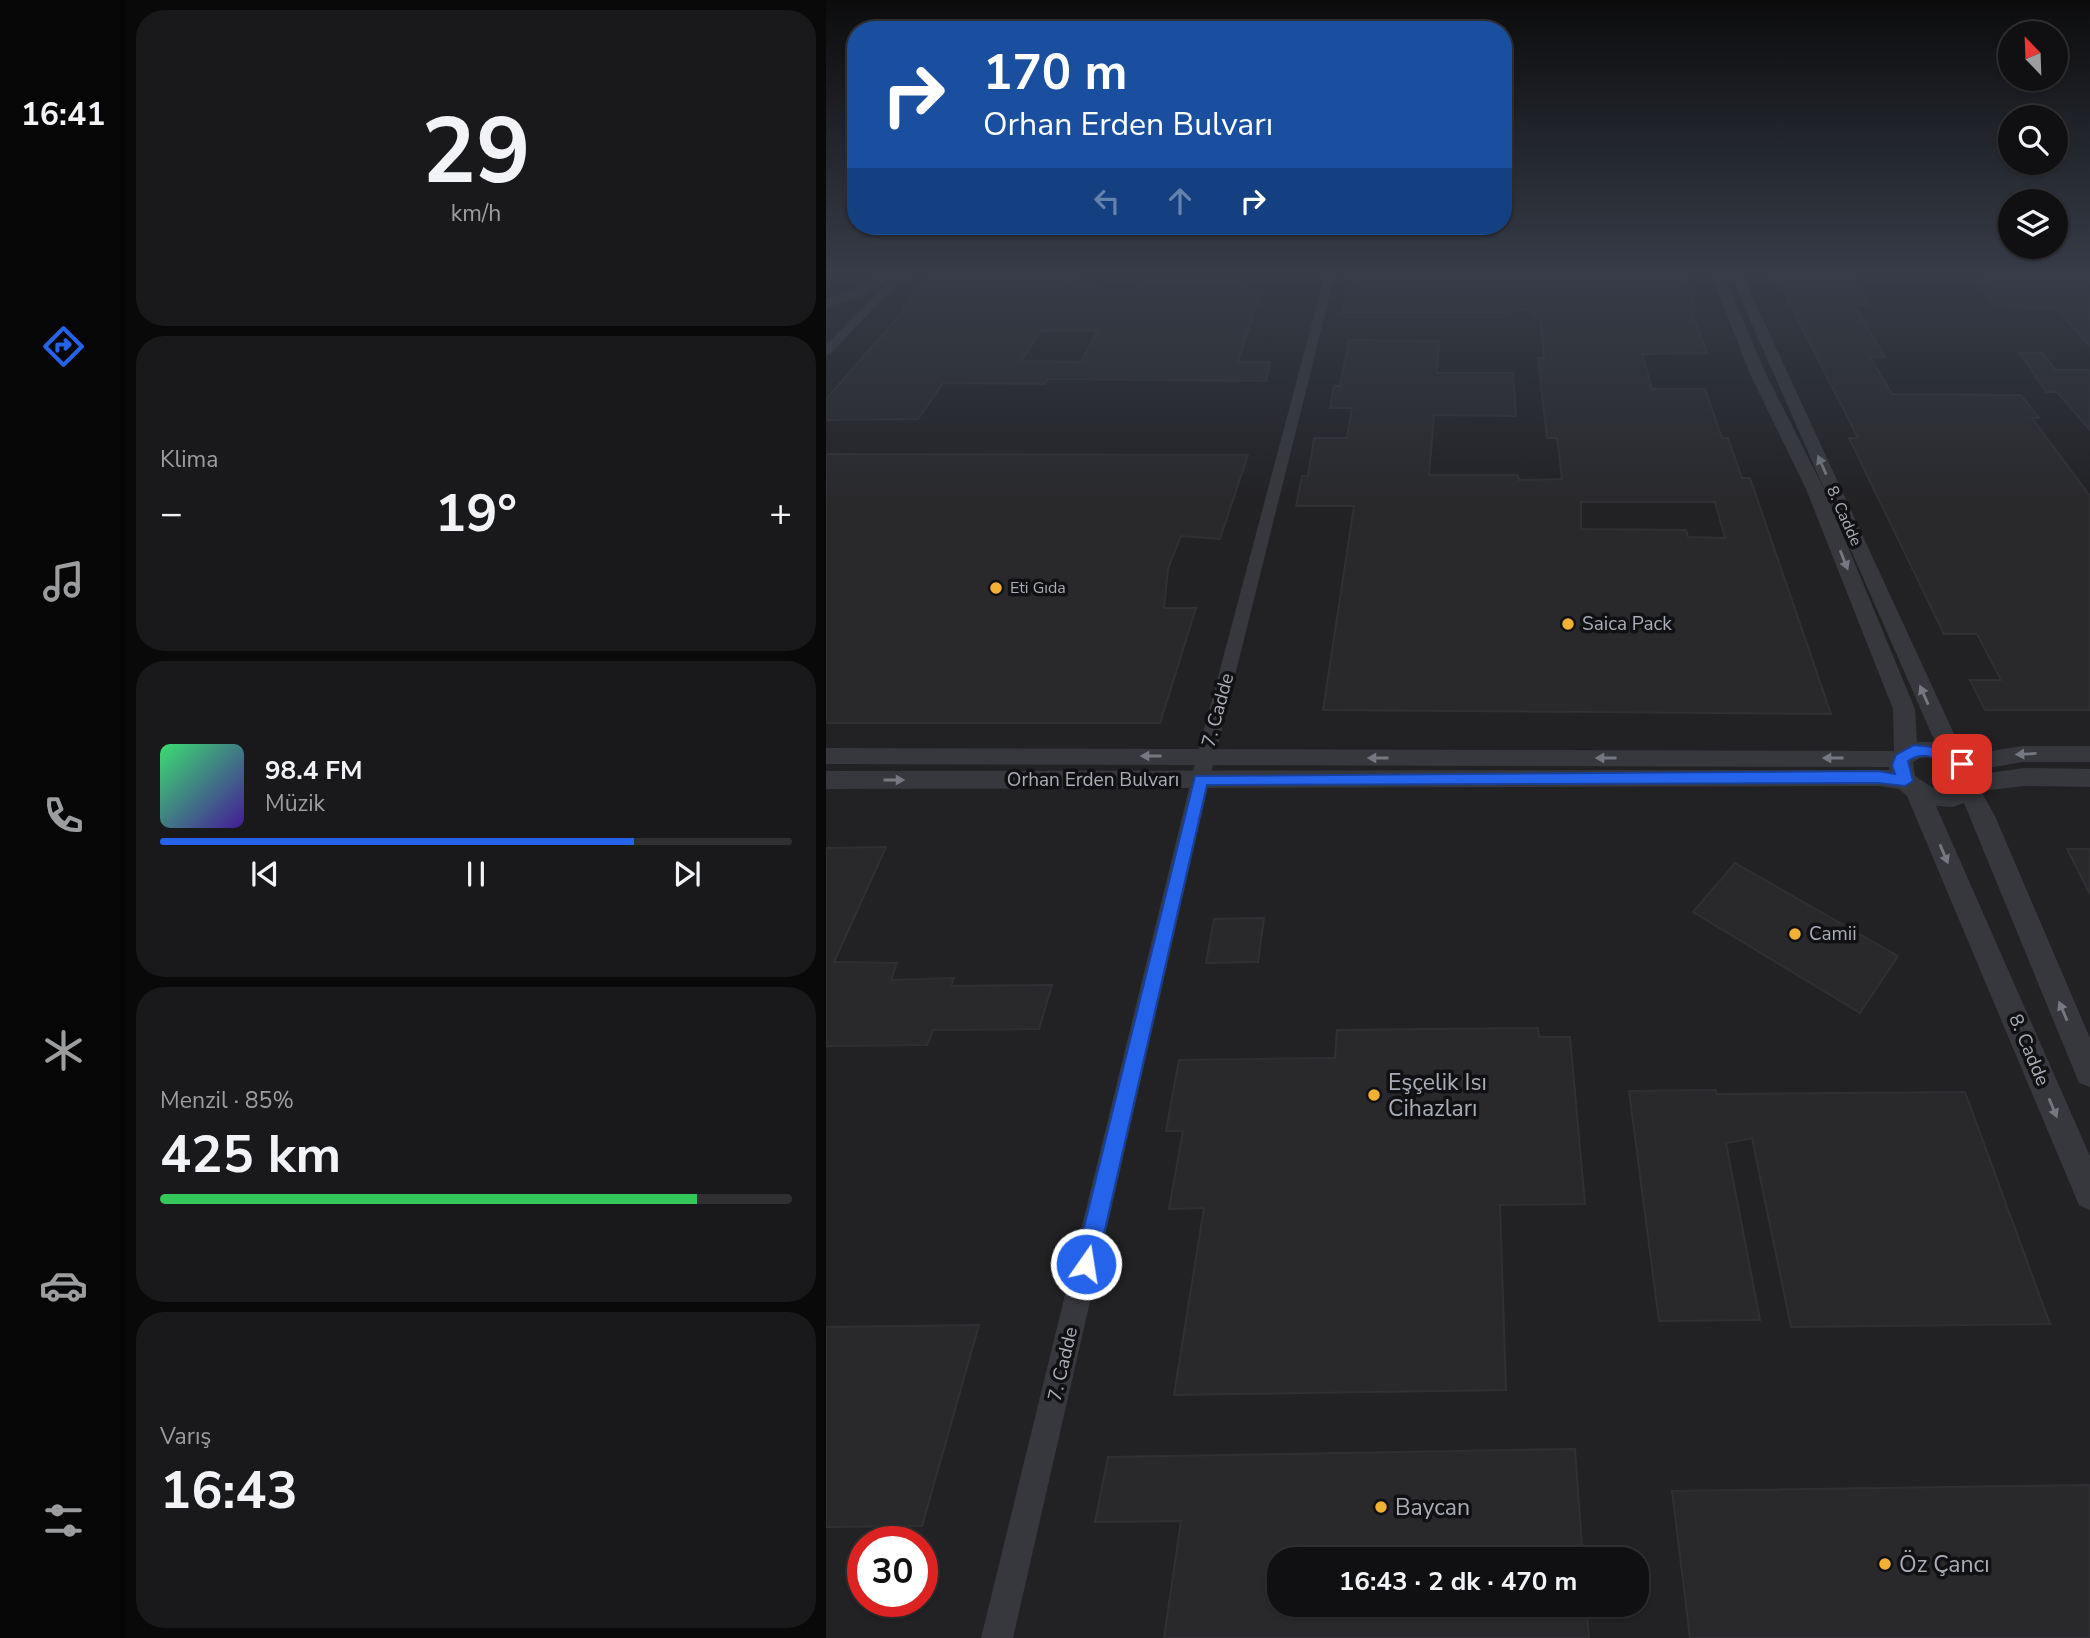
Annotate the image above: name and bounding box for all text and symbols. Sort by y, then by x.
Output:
north arrow [1998,21,2068,91]
map controls [1998,21,2068,259]
text: 170 m [983,39,1127,106]
icon: right [868,49,959,140]
text: 29 [421,90,531,214]
text: 16:41 [21,93,105,136]
text: Orhan Erden Bulvarı [983,103,1273,146]
button: search [1998,105,2068,175]
icon: left [1088,182,1126,220]
icon: ahead [1161,182,1199,220]
icon: right [1234,182,1272,220]
button: layers [1998,189,2068,259]
text: km/h [451,198,501,229]
icon: directions [39,322,88,371]
text: Klima [160,444,218,475]
one-way arrow [1816,454,1827,475]
text: 19° [435,478,517,549]
street label: 8. Cadde [1821,483,1867,549]
text: − [160,488,183,539]
text: + [769,488,792,539]
one-way arrow [1838,549,1849,570]
icon: music [39,557,88,606]
place label: Eti Gıda [1010,577,1066,599]
marker: Eti Gıda [988,580,1004,596]
place label: Saica Pack [1582,611,1672,637]
marker: Saica Pack [1560,616,1576,632]
street label: 7. Cadde [1196,670,1240,750]
one-way arrow [1918,685,1929,706]
pin [1932,734,1992,794]
icon: arrive [1943,745,1981,783]
one-way arrow [2014,749,2036,760]
one-way arrow [1139,750,1161,762]
one-way arrow [1367,752,1389,764]
one-way arrow [1594,752,1616,764]
one-way arrow [1822,752,1844,764]
text: 98.4 FM [265,753,362,788]
street label: Orhan Erden Bulvarı [1007,767,1179,793]
one-way arrow [883,774,905,786]
text: Müzik [265,788,325,819]
icon: phone [39,791,88,840]
one-way arrow [1939,843,1950,864]
icon: previous [246,855,284,893]
icon: pause [457,855,495,893]
icon: next [668,855,706,893]
place label: Camii [1809,921,1857,947]
marker: Camii [1787,926,1803,942]
one-way arrow [2057,1000,2068,1021]
street label: 8. Cadde [2002,1010,2056,1090]
icon: climate [39,1026,88,1075]
place label: Eşçelik Isı Cihazları [1388,1067,1487,1124]
text: Menzil · 85% [160,1085,294,1116]
marker: Eşçelik Isı Cihazları [1366,1087,1382,1103]
one-way arrow [2048,1097,2059,1118]
text: 425 km [160,1119,341,1190]
position arrow [1049,1227,1123,1301]
icon: car [39,1261,88,1310]
street label: 7. Cadde [1042,1324,1084,1404]
text: Varış [160,1421,211,1452]
text: 16:43 [160,1455,298,1526]
place label: Baycan [1395,1492,1470,1523]
icon: filters [39,1496,88,1545]
marker: Baycan [1373,1499,1389,1515]
speed limit sign: 30 [847,1526,938,1617]
place label: Öz Çancı [1899,1549,1990,1580]
marker: Öz Çancı [1877,1556,1893,1572]
text: 16:43 · 2 dk · 470 m [1339,1564,1577,1599]

